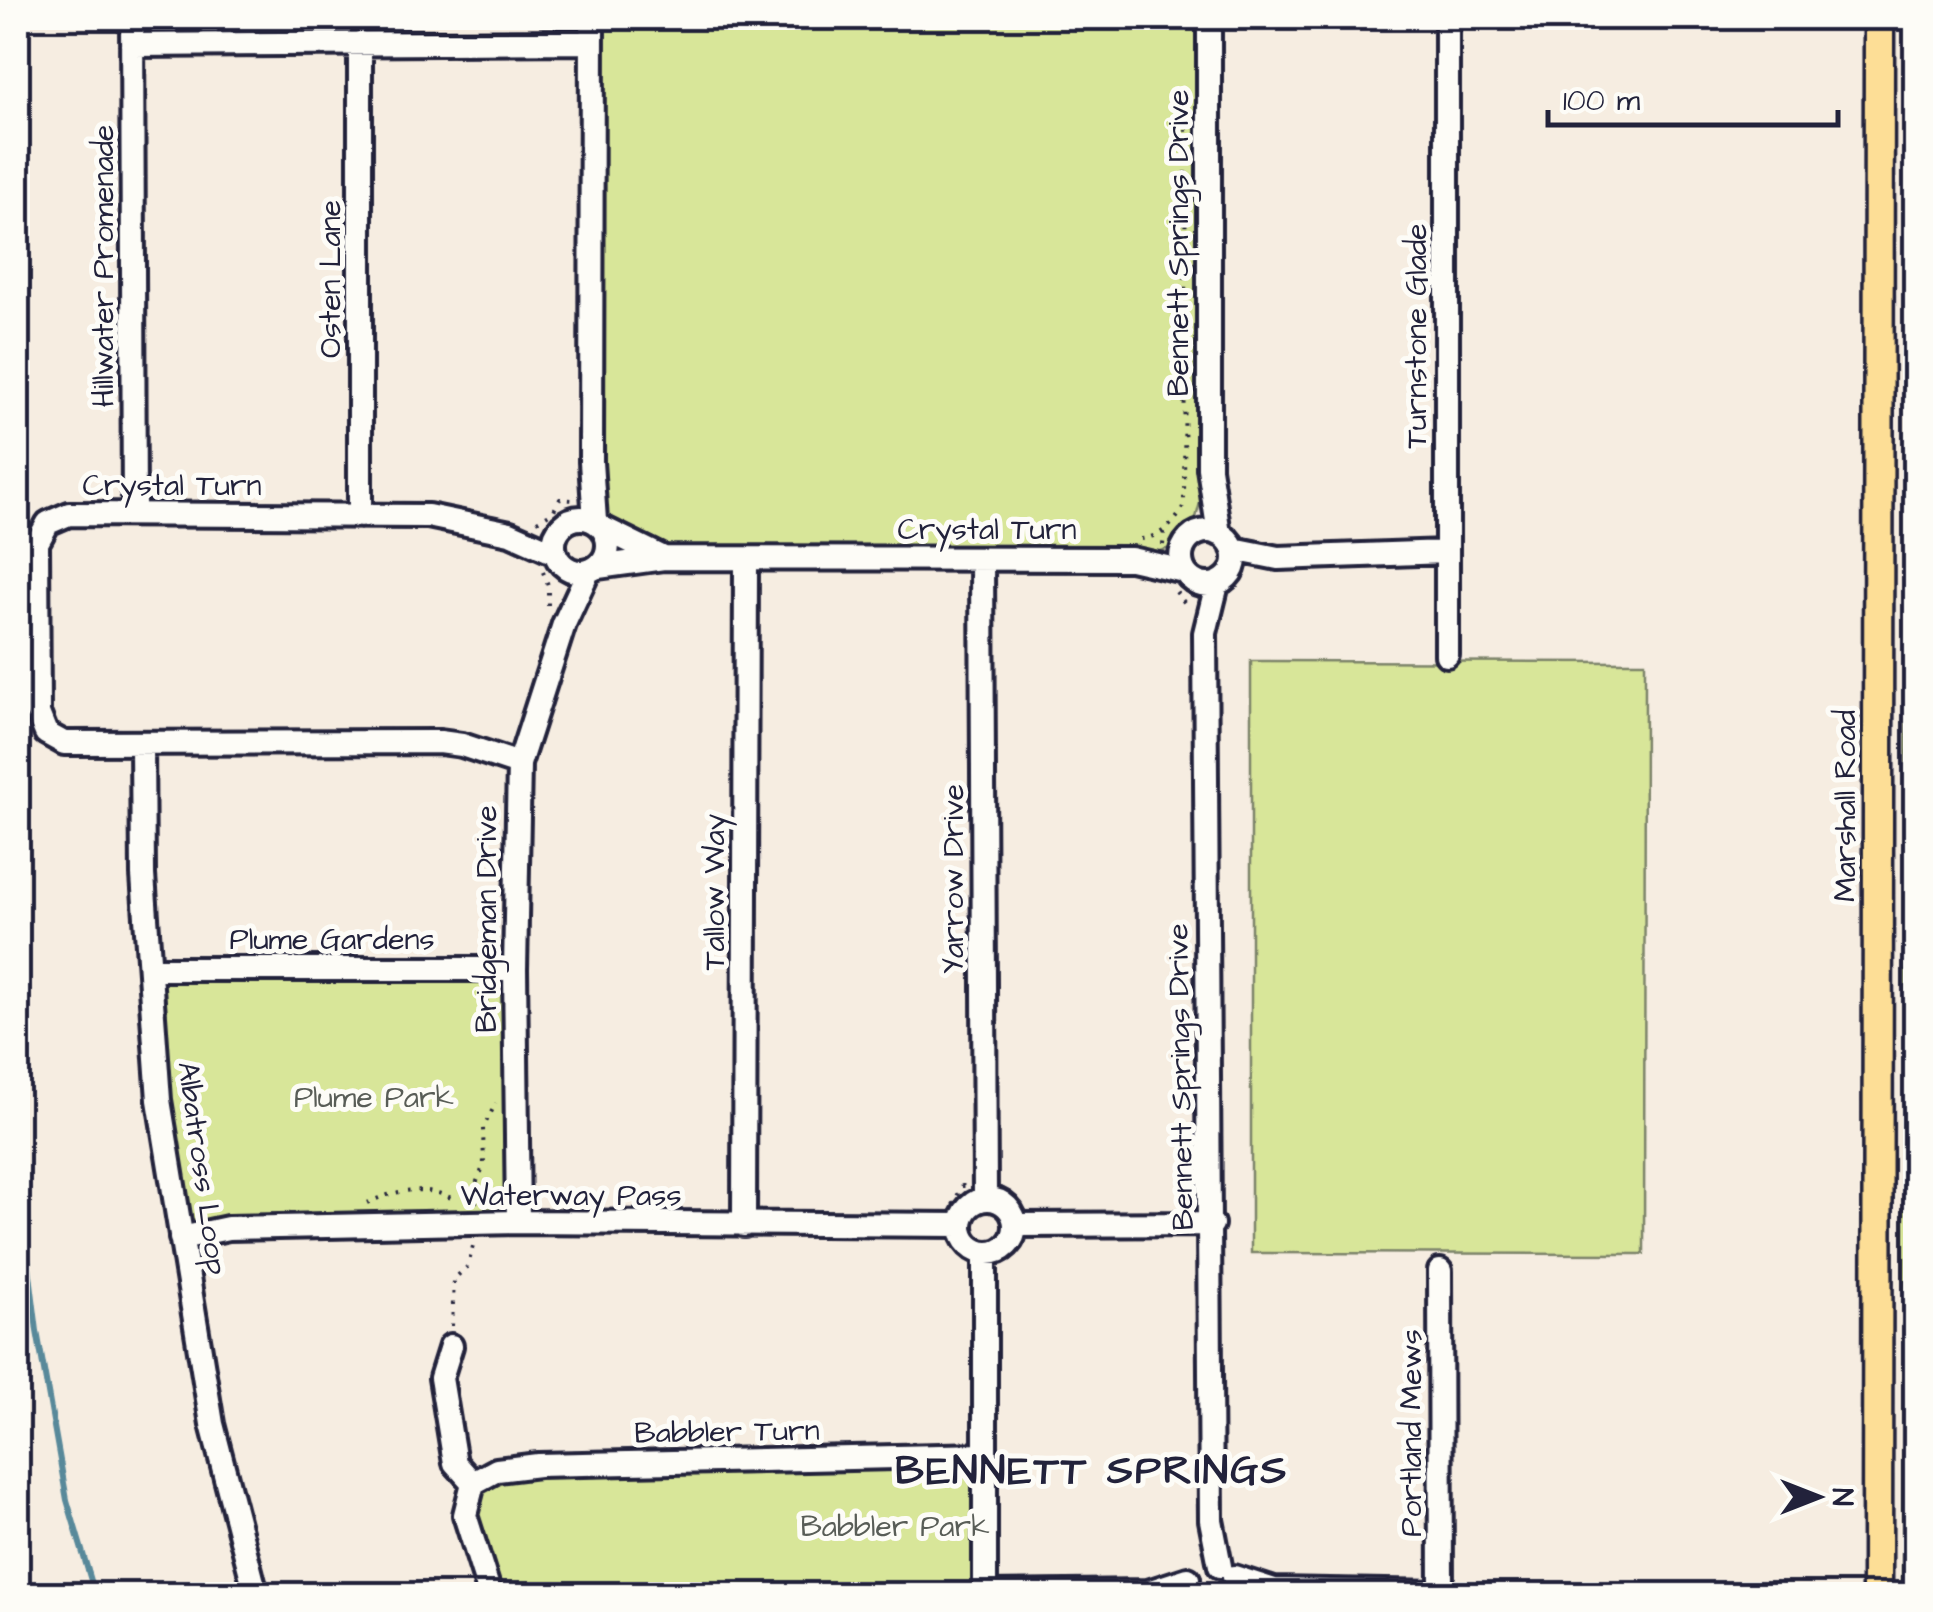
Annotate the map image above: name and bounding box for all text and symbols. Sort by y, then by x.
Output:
scale bar [1548,65,1838,127]
text: 100 m [1563,80,1641,122]
street label: Bennett Springs Drive [1158,89,1201,397]
street label: Hillwater Promenade [83,125,125,407]
street label: Osten Lane [310,200,352,358]
street label: Turnstone Glade [1396,223,1438,449]
street label: Crystal Turn [83,465,261,508]
street label: Crystal Turn [898,509,1076,552]
street label: Marshall Road [1825,710,1867,902]
street label: Yarrow Drive [933,784,975,974]
street label: Bridgeman Drive [466,805,509,1033]
street label: Tallow Way [694,814,737,970]
street label: Plume Gardens [230,919,434,961]
street label: Bennett Springs Drive [1157,923,1206,1231]
street label: Albatross Loop [166,1059,238,1277]
park label: Plume Park [294,1077,454,1119]
street label: Waterway Pass [461,1175,681,1218]
street label: Portland Mews [1391,1329,1433,1537]
street label: Babbler Turn [634,1409,820,1455]
district label: BENNETT SPRINGS [895,1444,1289,1499]
north arrow [1768,1447,1868,1547]
text: N [1822,1488,1861,1506]
park label: Babbler Park [800,1506,990,1548]

